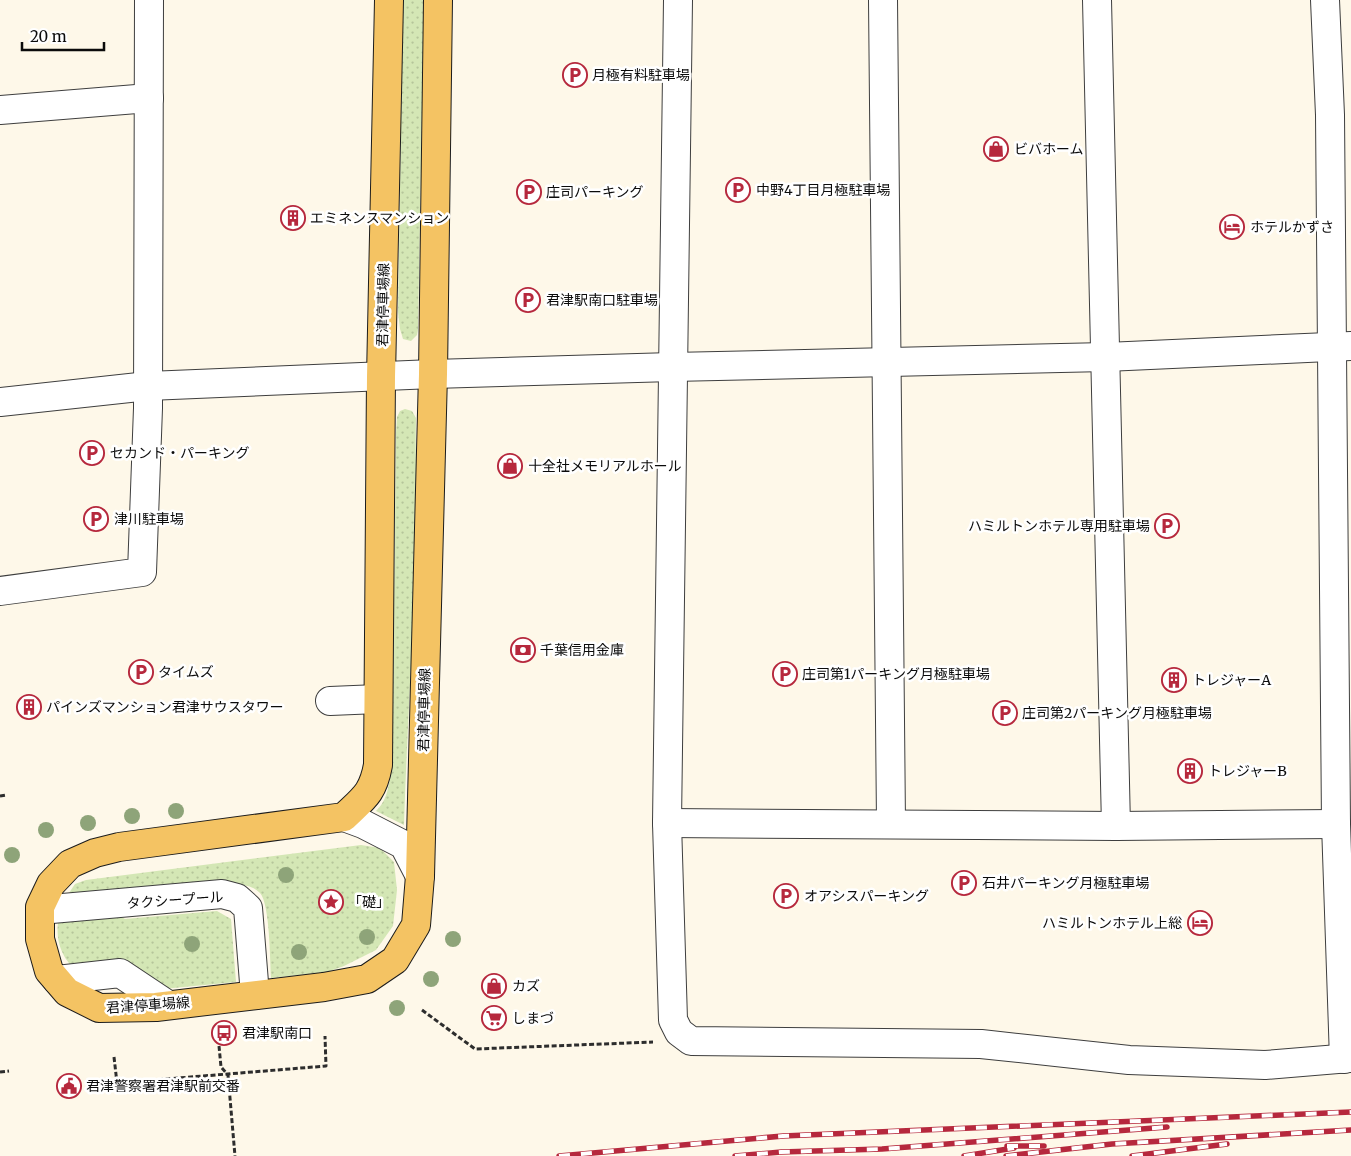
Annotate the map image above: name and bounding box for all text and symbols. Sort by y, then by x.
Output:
scale bar [22,20,105,52]
text: 20 m [30,27,67,46]
parking icon: 月極有料駐車場 [562,62,588,88]
place label: 月極有料駐車場 [592,66,690,84]
shop icon: ビバホーム [983,136,1009,162]
place label: ビバホーム [1014,140,1084,158]
parking icon: 中野4丁目月極駐車場 [725,177,751,203]
parking icon: 庄司パーキング [516,179,542,205]
place label: 中野4丁目月極駐車場 [756,181,891,199]
place label: 庄司パーキング [546,183,644,201]
building icon: エミネンスマンション [280,205,306,231]
place label: エミネンスマンション [310,209,449,227]
hotel icon: ホテルかずさ [1219,214,1245,240]
place label: ホテルかずさ [1250,218,1334,236]
street label: 君津停車場線 [373,263,393,347]
parking icon: 君津駅南口駐車場 [515,287,541,313]
place label: 君津駅南口駐車場 [546,291,658,309]
parking icon: セカンド・パーキング [79,440,105,466]
place label: セカンド・パーキング [110,444,250,462]
shop icon: 十全社メモリアルホール [497,453,523,479]
place label: 十全社メモリアルホール [528,457,682,475]
parking icon: 津川駐車場 [83,506,109,532]
place label: 津川駐車場 [114,510,184,528]
parking icon: ハミルトンホテル専用駐車場 [1154,513,1180,539]
place label: ハミルトンホテル専用駐車場 [968,517,1150,535]
bank icon: 千葉信用金庫 [510,637,536,663]
place label: 千葉信用金庫 [540,641,624,659]
parking icon: タイムズ [128,659,154,685]
parking icon: 庄司第1パーキング月極駐車場 [772,661,798,687]
place label: タイムズ [158,663,214,681]
place label: 庄司第1パーキング月極駐車場 [802,665,990,683]
building icon: トレジャーA [1161,667,1187,693]
street label: 君津停車場線 [414,668,434,752]
place label: トレジャーA [1192,671,1271,689]
building icon: パインズマンション君津サウスタワー [16,694,42,720]
place label: パインズマンション君津サウスタワー [46,698,284,716]
parking icon: 庄司第2パーキング月極駐車場 [992,700,1018,726]
place label: 庄司第2パーキング月極駐車場 [1022,704,1212,722]
building icon: トレジャーB [1177,758,1203,784]
place label: トレジャーB [1208,762,1287,780]
parking icon: 石井パーキング月極駐車場 [951,870,977,896]
place label: 石井パーキング月極駐車場 [982,874,1150,892]
parking icon: オアシスパーキング [773,883,799,909]
place label: オアシスパーキング [804,887,929,905]
street label: タクシープール [126,888,224,912]
place icon: 「礎」 [318,889,344,915]
place label: 「礎」 [348,893,390,911]
hotel icon: ハミルトンホテル上総 [1187,910,1213,936]
place label: ハミルトンホテル上総 [1042,914,1182,932]
shop icon: カズ [481,973,507,999]
place label: カズ [512,977,540,995]
street label: 君津停車場線 [105,993,191,1017]
supermarket icon: しまづ [481,1005,507,1031]
place label: しまづ [512,1009,554,1027]
bus stop icon: 君津駅南口 [211,1020,237,1046]
place label: 君津駅南口 [242,1024,312,1042]
public building icon: 君津警察署君津駅前交番 [56,1073,82,1099]
place label: 君津警察署君津駅前交番 [86,1077,240,1095]

